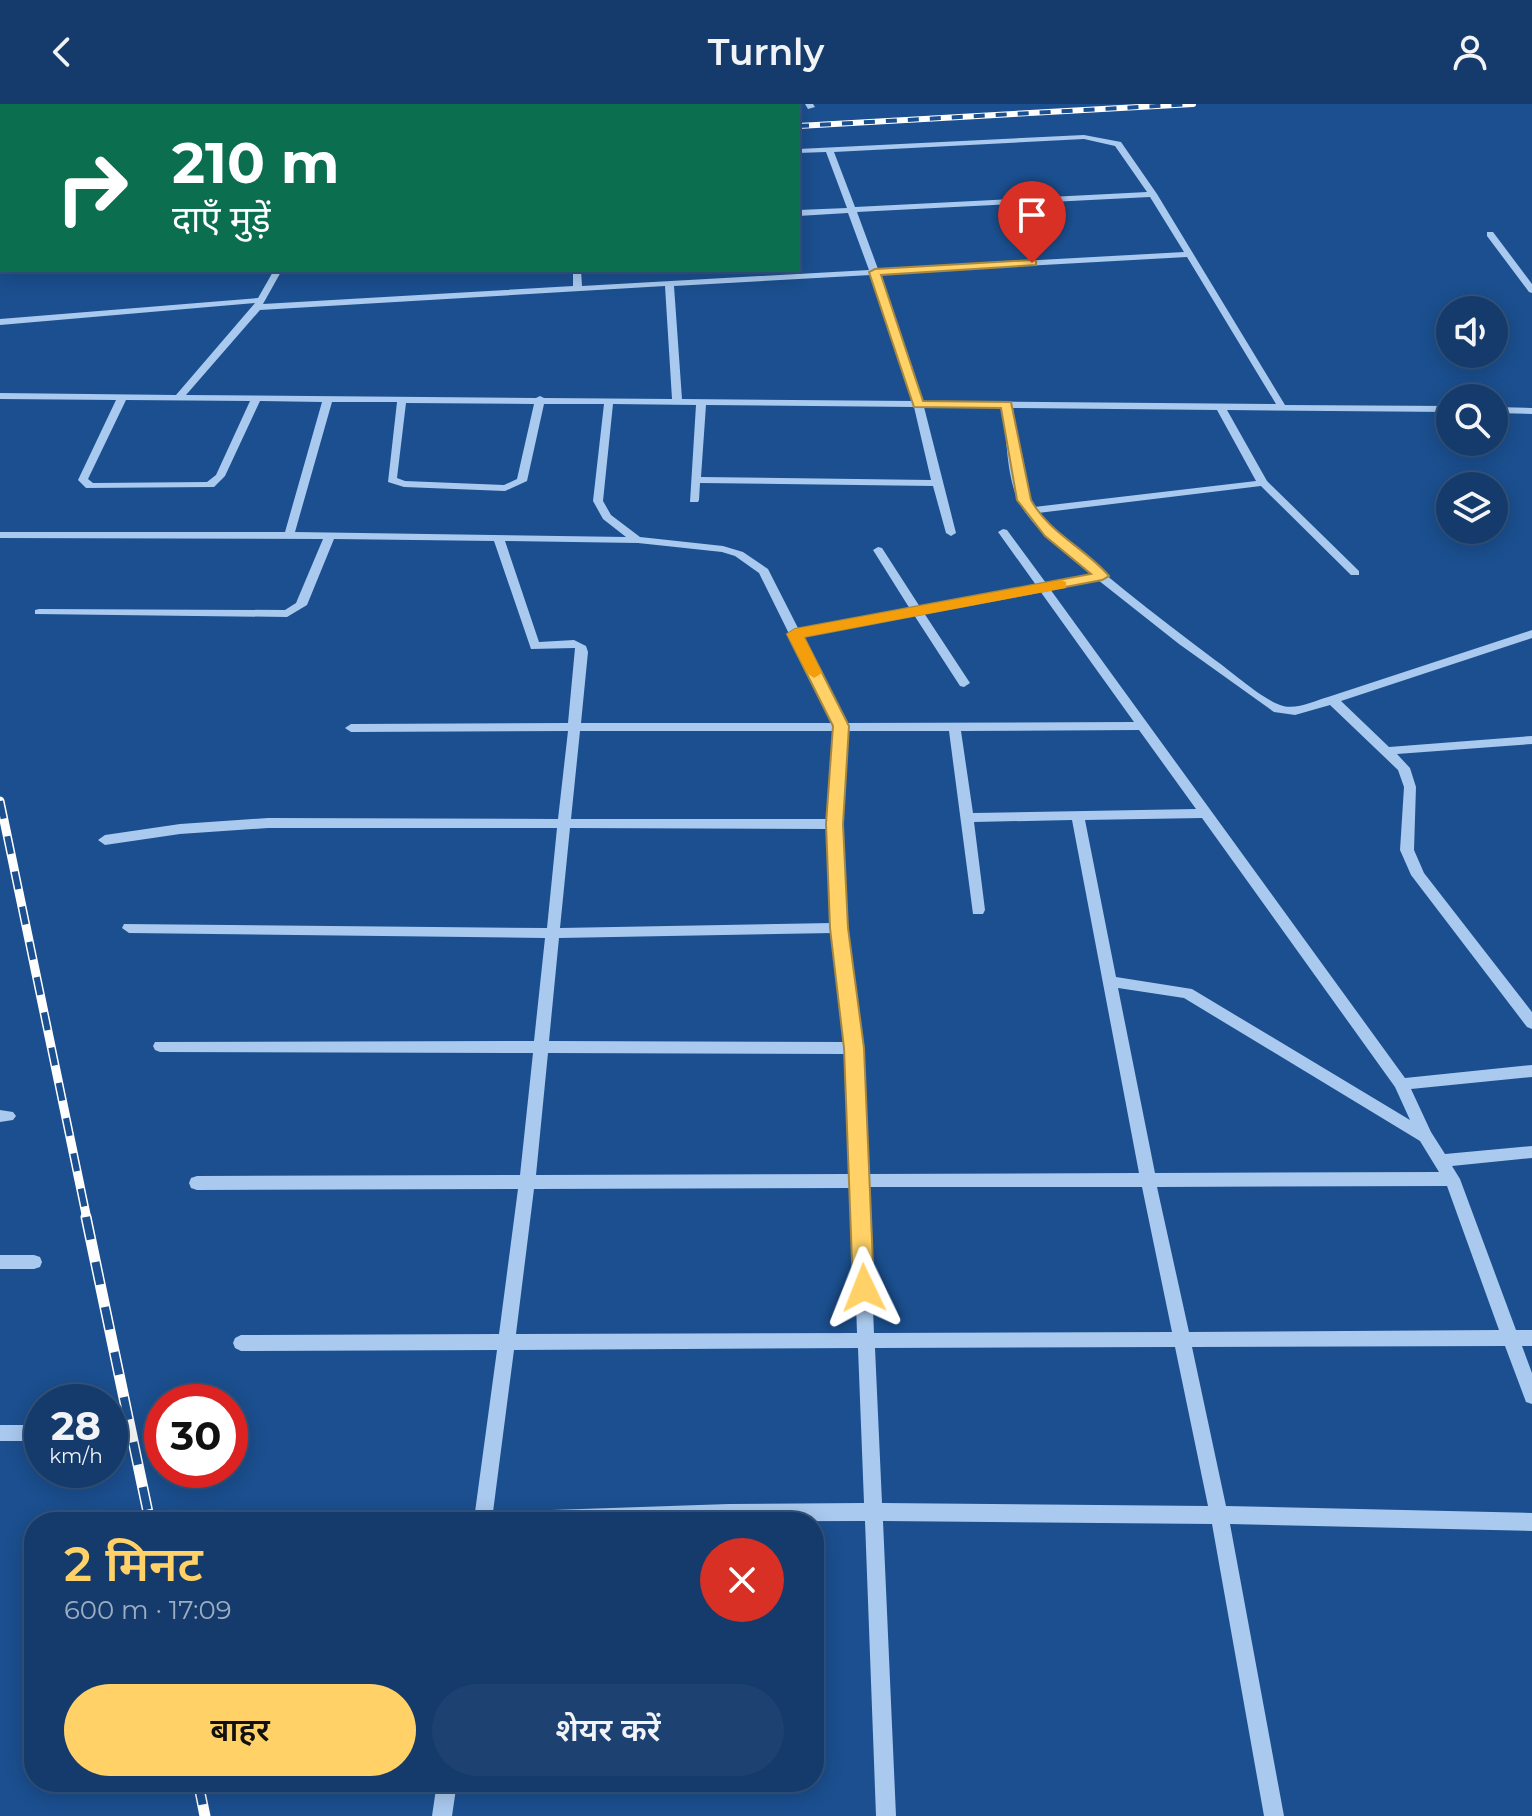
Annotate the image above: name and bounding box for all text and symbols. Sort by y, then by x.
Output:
icon: back [40,30,84,74]
text: Turnly [708,30,824,74]
icon: person [1448,30,1492,74]
text: 210 m [172,129,340,197]
icon: right [40,136,144,240]
pin [998,181,1066,263]
icon: arrive [1010,193,1054,237]
text: दाएँ मुड़ें [172,197,271,241]
map controls [1436,296,1508,544]
button: sound [1436,296,1508,368]
button: search [1436,384,1508,456]
button: layers [1436,472,1508,544]
position arrow [822,1246,906,1330]
speed limit sign: 30 [144,1384,248,1488]
text: 28 [51,1401,101,1450]
text: km/h [49,1444,103,1468]
text: 2 मिनट [64,1535,203,1593]
button: close [700,1538,784,1622]
text: 600 m · 17:09 [64,1594,232,1626]
button: बाहर [64,1684,416,1776]
button: शेयर करें [432,1684,784,1776]

